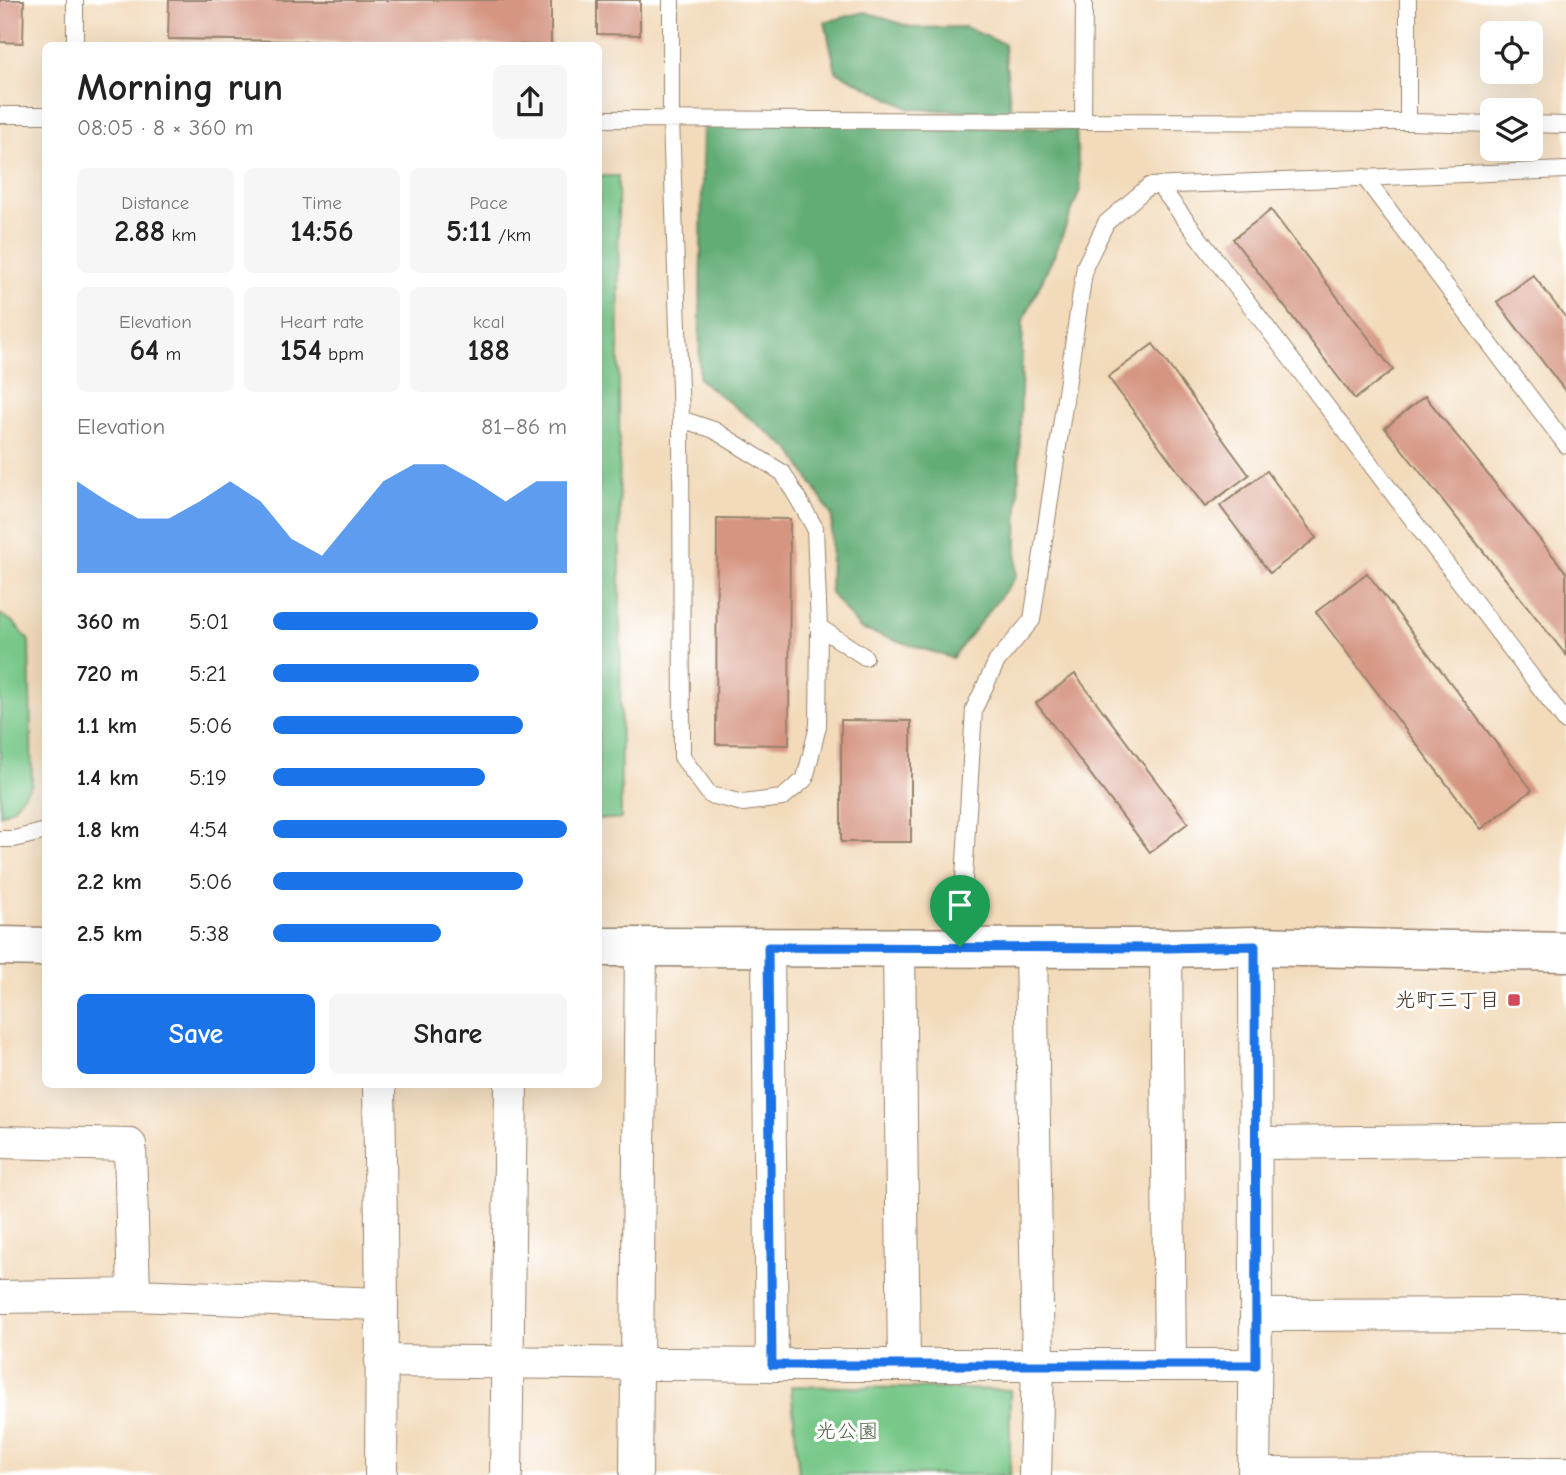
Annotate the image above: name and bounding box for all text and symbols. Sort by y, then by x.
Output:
map controls [1480,21,1543,161]
button: locate [1480,21,1543,84]
button: share [493,65,567,139]
text: Morning run [77,66,283,110]
button: layers [1480,98,1543,161]
text: 08:05 · 8 × 360 m [77,114,254,141]
text: Distance [121,192,189,214]
text: Time [302,192,342,214]
text: Pace [470,192,508,214]
text: 2.88 [114,214,165,249]
text: 14:56 [290,214,354,249]
text: 5:11 [446,214,492,249]
text: km [165,224,197,246]
text: /km [492,224,531,246]
text: Elevation [119,311,192,333]
text: Heart rate [280,311,364,333]
text: kcal [473,311,505,333]
text: 64 [129,333,159,368]
text: 154 [280,333,322,368]
text: 188 [467,333,510,368]
text: m [159,343,181,365]
text: bpm [322,343,364,365]
text: Elevation [77,413,165,440]
text: 81–86 m [481,413,567,440]
text: 360 m [77,608,140,635]
text: 5:01 [189,608,229,635]
text: 720 m [77,660,138,687]
text: 5:21 [189,660,227,687]
text: 1.1 km [77,712,137,739]
text: 5:06 [189,712,232,739]
text: 1.4 km [77,764,139,791]
text: 5:19 [189,764,227,791]
text: 1.8 km [77,816,140,843]
text: 4:54 [189,816,228,843]
text: 2.2 km [77,868,142,895]
text: 5:06 [189,868,232,895]
pin [930,875,990,947]
icon: arrive [941,886,979,924]
text: 2.5 km [77,920,143,947]
text: 5:38 [189,920,229,947]
place label: 光町三丁目 [1395,988,1500,1012]
marker: 光町三丁目 [1506,992,1522,1008]
button: Save [77,994,315,1074]
button: Share [329,994,567,1074]
park label: 光公園 [816,1419,879,1443]

